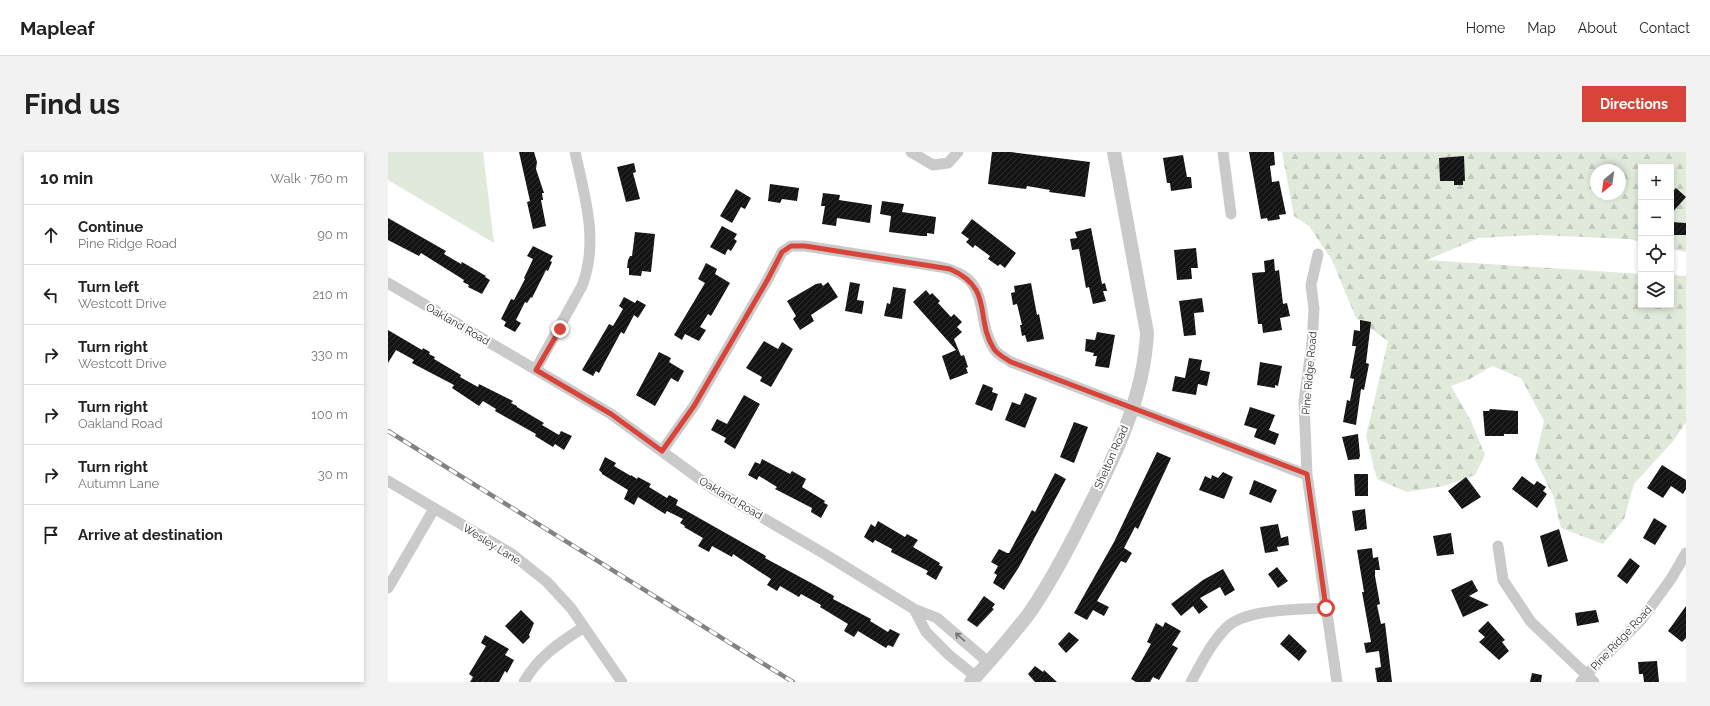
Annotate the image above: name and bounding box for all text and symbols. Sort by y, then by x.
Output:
text: Mapleaf [20,17,95,39]
text: Home [1466,20,1505,36]
text: Map [1527,20,1556,36]
text: About [1578,20,1617,36]
text: Contact [1639,20,1690,36]
button: Directions [1582,86,1686,122]
text: Find us [24,88,120,121]
north arrow [1590,164,1626,200]
map controls [1638,164,1674,308]
button: + [1638,164,1674,200]
text: 10 min [40,168,93,188]
text: Walk · 760 m [270,171,348,186]
button: − [1638,200,1674,236]
text: Continue [78,218,143,236]
icon: ahead [40,224,62,246]
text: 90 m [317,227,348,242]
text: Pine Ridge Road [78,236,177,251]
button: locate [1638,236,1674,272]
button: layers [1638,272,1674,308]
text: Turn left [78,278,139,296]
icon: left [40,284,62,306]
text: 210 m [312,287,348,302]
text: Westcott Drive [78,296,167,311]
street label: Oakland Road [424,301,492,348]
route end [551,320,569,338]
street label: Pine Ridge Road [1299,331,1320,415]
text: Turn right [78,338,148,356]
icon: right [40,344,62,366]
text: 330 m [311,347,348,362]
text: Westcott Drive [78,356,167,371]
text: Turn right [78,398,148,416]
icon: right [40,404,62,426]
text: 100 m [311,407,348,422]
text: Oakland Road [78,416,162,431]
street label: Shelton Road [1092,423,1131,491]
text: Turn right [78,458,148,476]
icon: right [40,464,62,486]
text: 30 m [318,467,348,482]
street label: Oakland Road [697,474,765,522]
text: Autumn Lane [78,476,159,491]
street label: Wesley Lane [460,522,523,568]
icon: arrive [40,524,62,546]
text: Arrive at destination [78,526,223,544]
route start [1317,599,1335,617]
street label: Pine Ridge Road [1588,603,1655,673]
one-way arrow [954,633,965,642]

